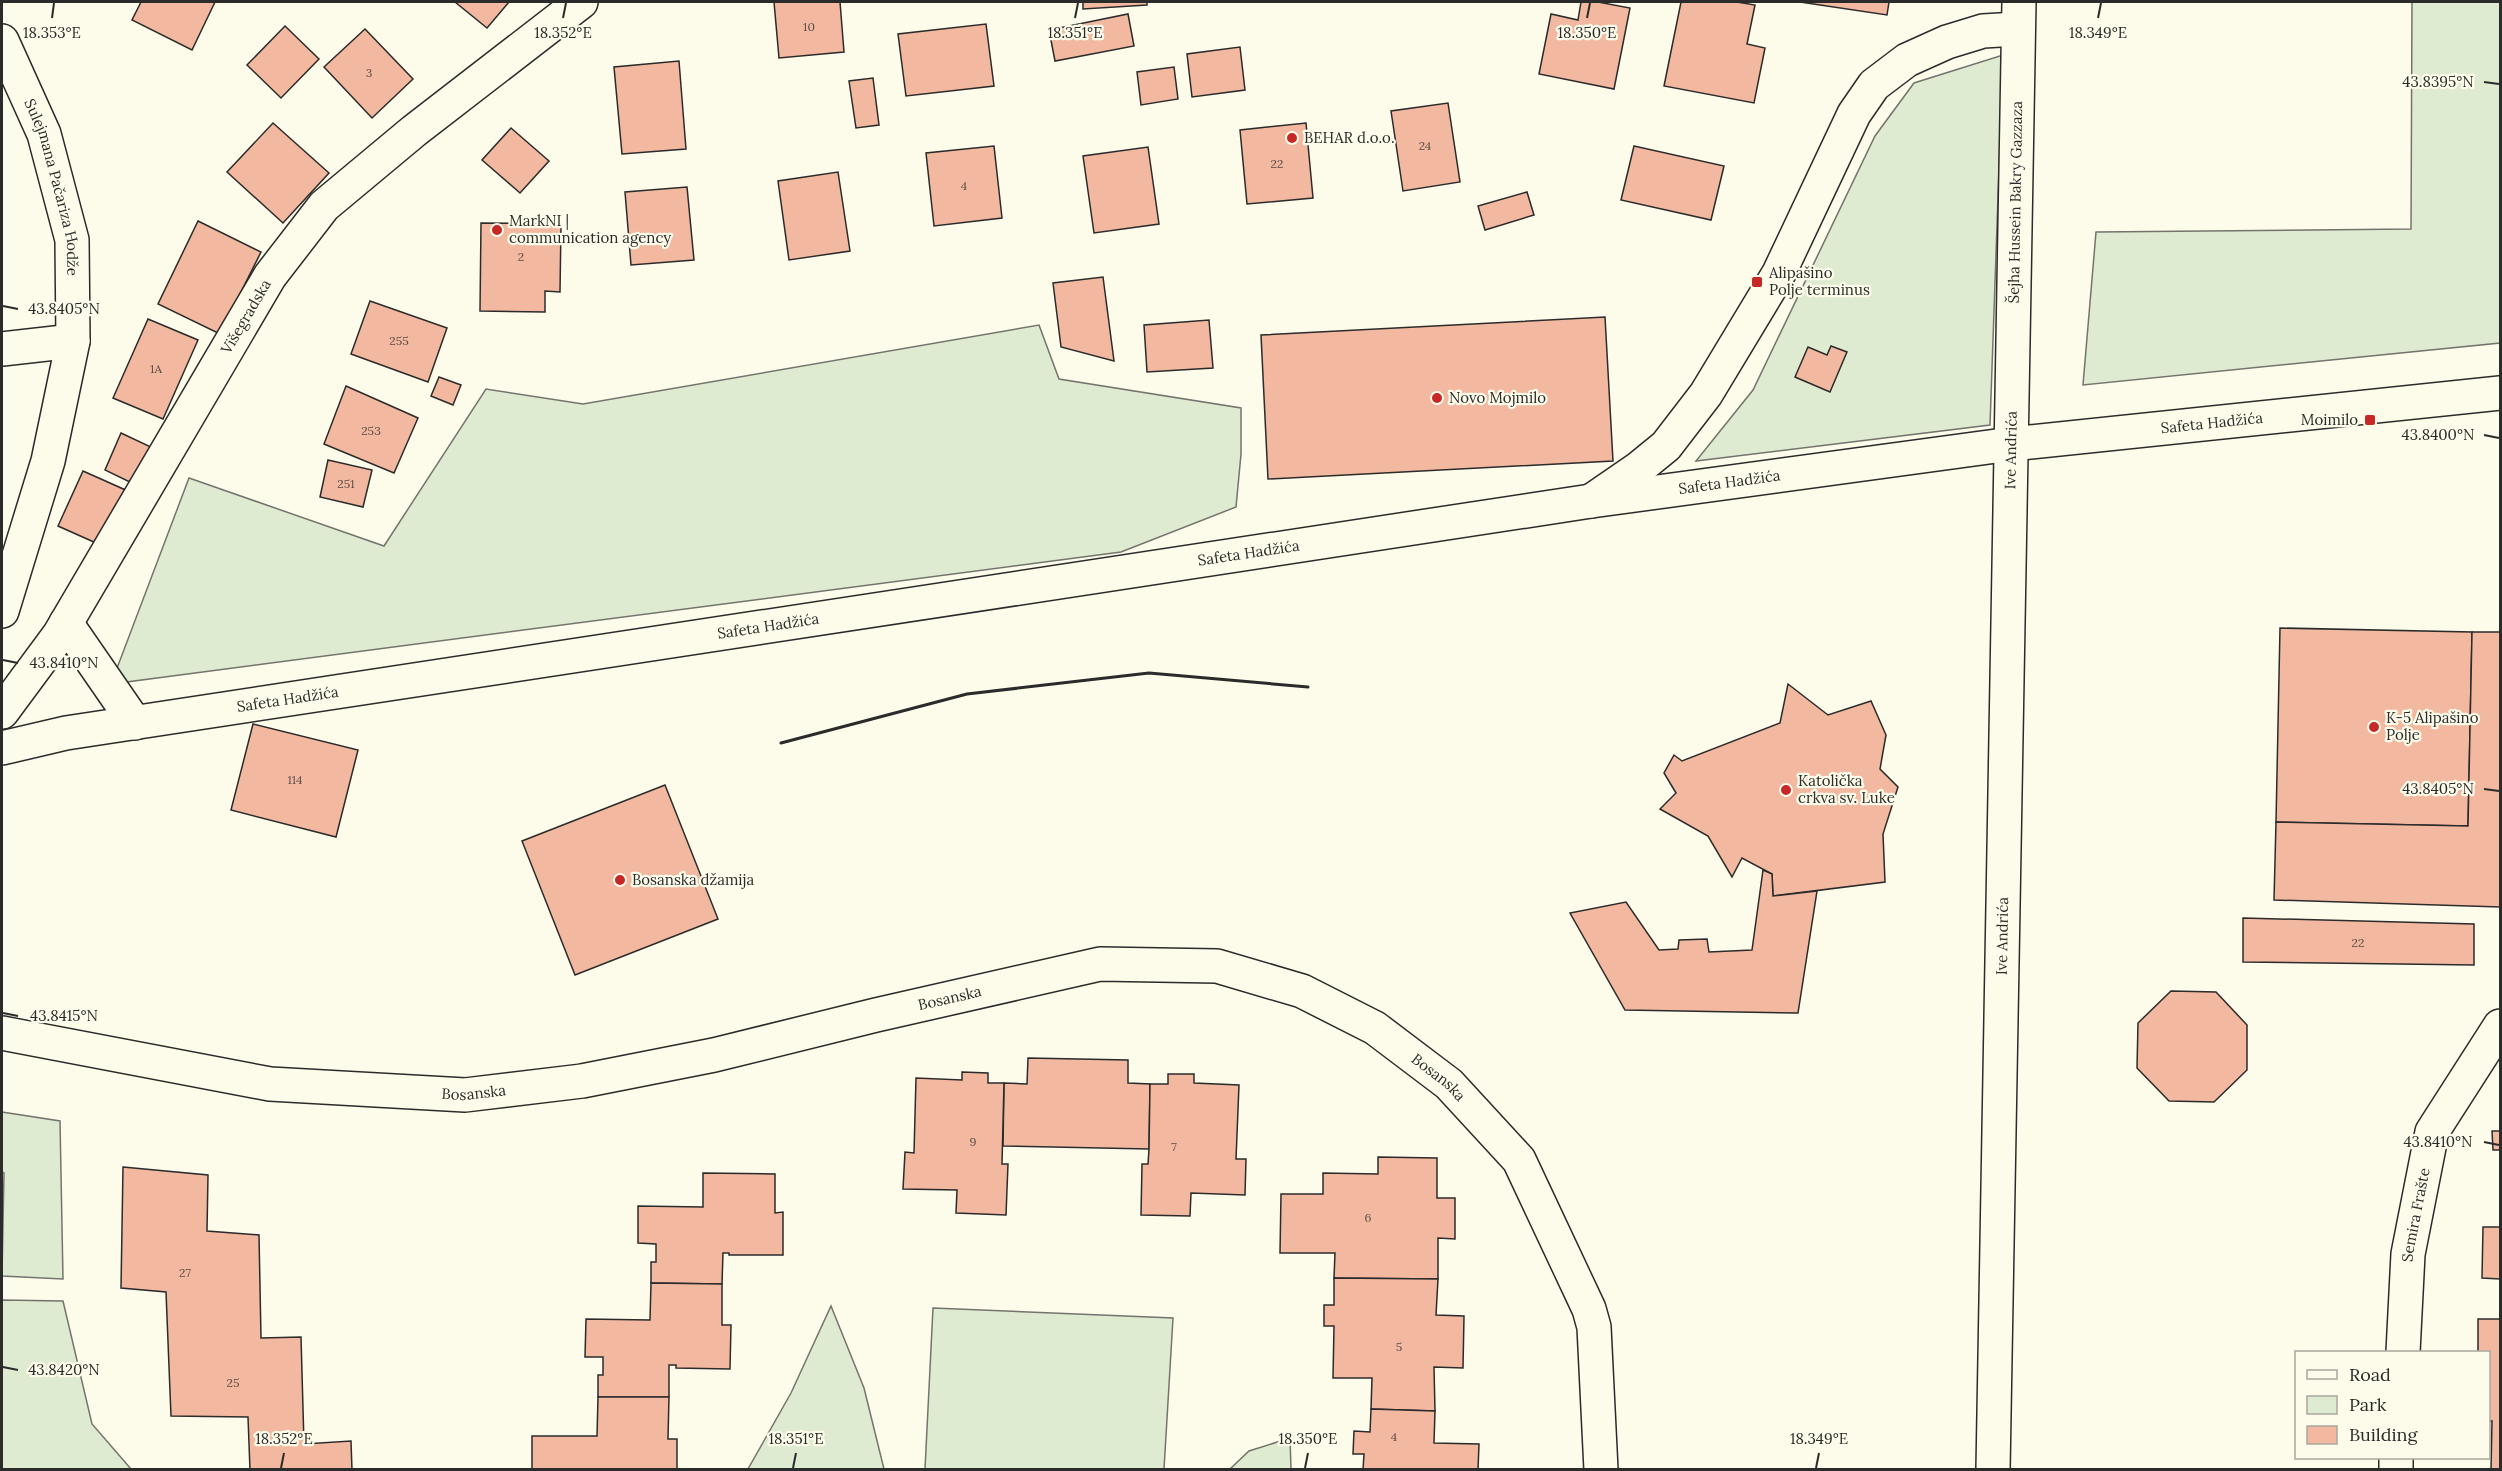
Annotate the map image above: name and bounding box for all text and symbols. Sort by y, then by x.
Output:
house number: 10 [803,19,815,34]
text: 18.353°E [23,23,81,42]
text: 18.352°E [534,23,592,42]
text: 18.351°E [1048,23,1102,42]
text: 18.350°E [1558,23,1616,42]
text: 18.349°E [2069,23,2127,42]
house number: 3 [366,65,373,80]
text: 43.8395°N [2402,72,2474,91]
street label: Sulejmana Pačariza Hodže [20,96,82,276]
street label: Šejha Hussein Bakry Gazzaza [2004,101,2026,304]
place label: BEHAR d.o.o. [1304,128,1395,147]
marker: BEHAR d.o.o. [1285,131,1299,145]
house number: 24 [1419,138,1432,153]
house number: 22 [1271,156,1283,171]
house number: 4 [961,178,968,193]
place label: MarkNI | communication agency [509,211,671,247]
marker: MarkNI | communication agency [490,223,504,237]
house number: 2 [518,249,524,264]
place label: Alipašino Polje terminus [1768,263,1870,299]
marker: Alipašino Polje terminus [1750,275,1764,289]
street label: Višegradska [216,276,275,358]
text: 43.8405°N [28,299,100,318]
house number: 255 [389,333,409,348]
house number: 1A [150,361,162,376]
place label: Novo Mojmilo [1449,388,1546,407]
marker: Novo Mojmilo [1430,391,1444,405]
street label: Safeta Hadžića [2160,408,2264,437]
place label: Moimilo [2301,410,2358,429]
street label: Ive Andrića [2000,411,2021,489]
marker: Moimilo [2363,413,2377,427]
house number: 253 [361,423,381,438]
text: 43.8400°N [2402,425,2474,444]
street label: Safeta Hadžića [1677,465,1782,498]
house number: 251 [337,476,355,491]
street label: Safeta Hadžića [1196,535,1301,570]
street label: Safeta Hadžića [716,609,821,643]
text: 43.8410°N [29,653,99,672]
street label: Safeta Hadžića [235,682,340,716]
place label: K-5 Alipašino Polje [2386,708,2479,744]
marker: K-5 Alipašino Polje [2367,720,2381,734]
place label: Katolička crkva sv. Luke [1798,771,1895,807]
house number: 114 [287,772,303,787]
text: 43.8405°N [2402,779,2474,798]
marker: Katolička crkva sv. Luke [1779,783,1793,797]
place label: Bosanska džamija [632,870,754,889]
marker: Bosanska džamija [613,873,627,887]
street label: Ive Andrića [1992,897,2012,975]
house number: 22 [2352,935,2364,950]
street label: Bosanska [916,981,984,1014]
text: 43.8415°N [30,1006,98,1025]
street label: Bosanska [1408,1049,1470,1105]
street label: Bosanska [441,1080,507,1104]
text: 43.8410°N [2403,1132,2473,1151]
house number: 9 [970,1134,977,1149]
house number: 7 [1171,1139,1177,1154]
street label: Semira Frašte [2398,1166,2434,1262]
house number: 6 [1365,1210,1372,1225]
house number: 27 [179,1265,191,1280]
house number: 5 [1396,1339,1402,1354]
legend [2295,1351,2490,1459]
text: 43.8420°N [28,1360,100,1379]
text: Road [2349,1363,2391,1386]
house number: 25 [227,1375,239,1390]
text: Park [2349,1393,2387,1416]
text: Building [2349,1423,2419,1446]
text: 18.352°E [255,1429,313,1448]
text: 18.351°E [769,1429,823,1448]
text: 18.350°E [1279,1429,1337,1448]
house number: 4 [1391,1429,1398,1444]
text: 18.349°E [1790,1429,1848,1448]

